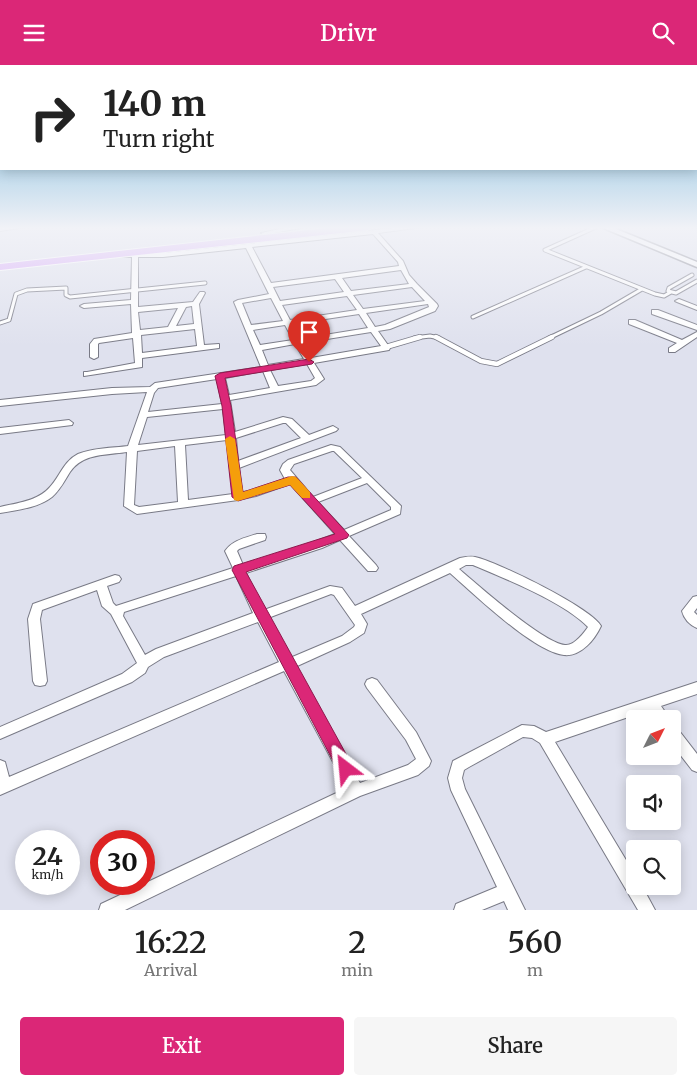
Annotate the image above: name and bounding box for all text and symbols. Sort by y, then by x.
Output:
icon: menu [20,19,48,47]
text: Drivr [320,19,377,47]
icon: search [649,19,677,47]
text: 140 m [103,82,206,126]
icon: right [20,85,85,150]
text: Turn right [103,125,214,153]
pin [288,311,330,362]
icon: arrive [295,318,323,346]
north arrow [626,710,681,765]
map controls [626,710,681,895]
position arrow [319,742,371,794]
button: sound [626,775,681,830]
speed limit sign: 30 [90,830,155,895]
text: 24 [32,840,63,872]
button: search [626,840,681,895]
text: km/h [32,867,63,882]
text: 16:22 [135,923,207,961]
text: 2 [348,923,366,961]
text: 560 [508,923,562,961]
text: Arrival [144,960,197,980]
text: min [341,960,373,980]
text: m [527,960,543,980]
button: Exit [20,1017,344,1075]
button: Share [354,1017,677,1075]

